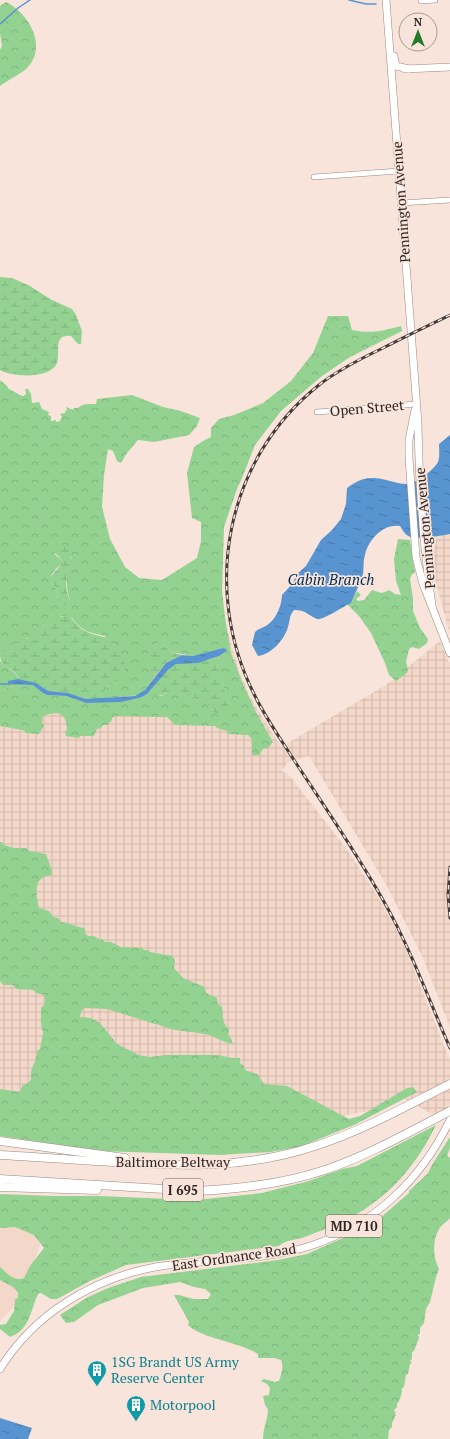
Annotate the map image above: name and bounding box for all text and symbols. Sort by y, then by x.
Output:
north arrow [398,12,438,52]
text: N [414,15,423,29]
street label: Pennington Avenue [387,141,414,263]
street label: Open Street [329,395,406,420]
street label: Pennington Avenue [410,467,439,589]
water label: Cabin Branch [288,569,375,589]
street label: Baltimore Beltway [116,1152,231,1171]
road number: I 695 [163,1179,203,1201]
road number: MD 710 [326,1215,382,1237]
street label: East Ordnance Road [171,1238,297,1275]
place label: 1SG Brandt US Army Reserve Center [111,1352,240,1387]
building icon: 1SG Brandt US Army Reserve Center [86,1359,108,1387]
building icon: Motorpool [125,1394,147,1422]
place label: Motorpool [150,1395,216,1414]

